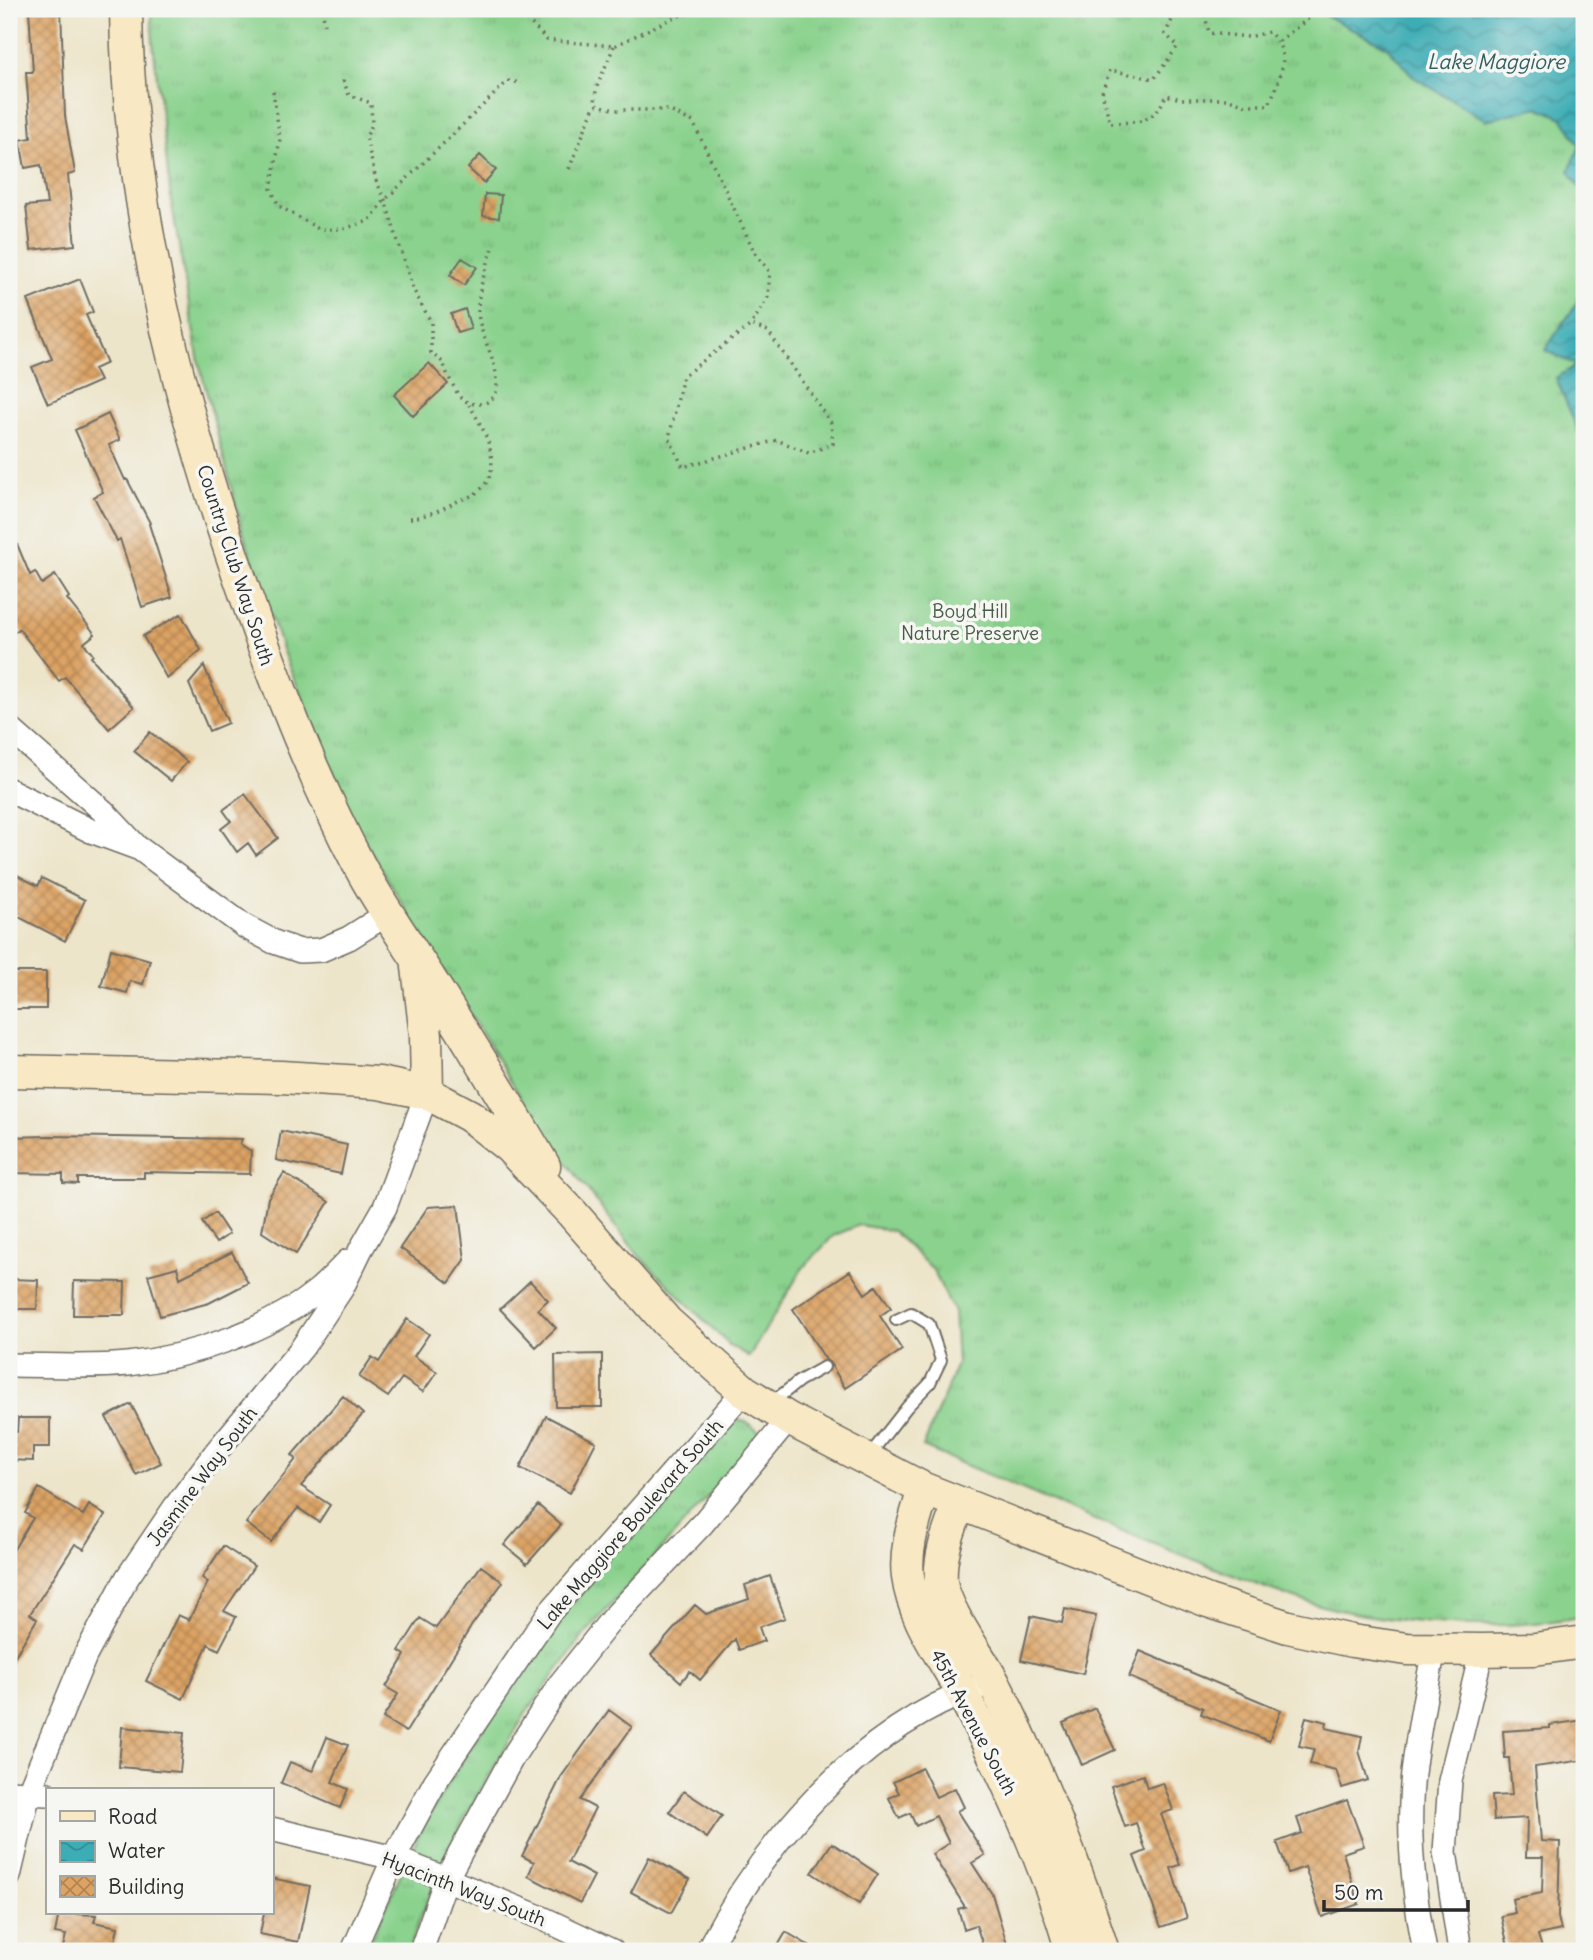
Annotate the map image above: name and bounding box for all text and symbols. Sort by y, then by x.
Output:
water label: Lake Maggiore [1427,48,1567,75]
street label: Country Club Way South [192,462,280,668]
park label: Boyd Hill Nature Preserve [901,599,1039,645]
street label: Jasmine Way South [142,1402,262,1550]
street label: Lake Maggiore Boulevard South [532,1414,728,1634]
street label: 45th Avenue South [925,1645,1023,1799]
legend [46,1788,273,1914]
text: Road [108,1803,157,1830]
text: Water [108,1837,166,1864]
street label: Hyacinth Way South [378,1847,550,1931]
scale bar [1324,1869,1467,1913]
text: Building [108,1873,184,1900]
text: 50 m [1334,1879,1383,1906]

